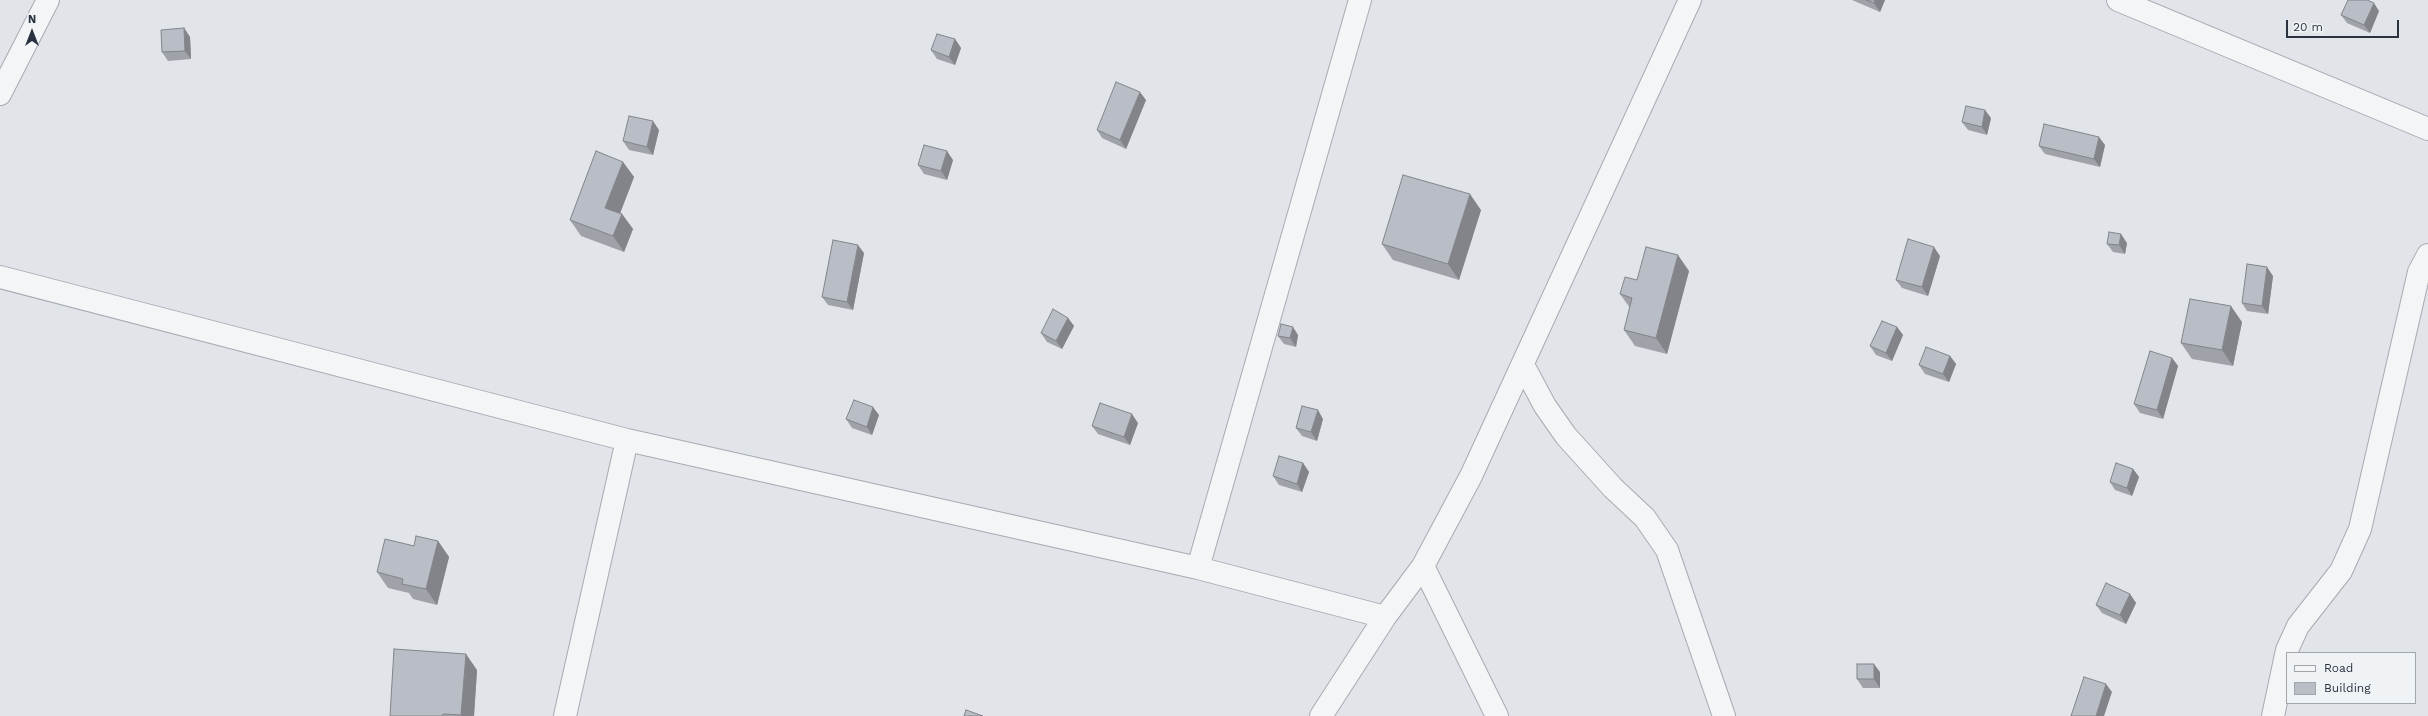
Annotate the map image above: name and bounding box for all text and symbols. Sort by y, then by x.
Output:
north arrow [12,12,52,52]
scale bar [2288,12,2401,38]
text: N [28,13,36,26]
text: 20 m [2293,20,2323,34]
legend [2286,652,2416,704]
text: Road [2324,661,2353,675]
text: Building [2324,681,2371,695]

